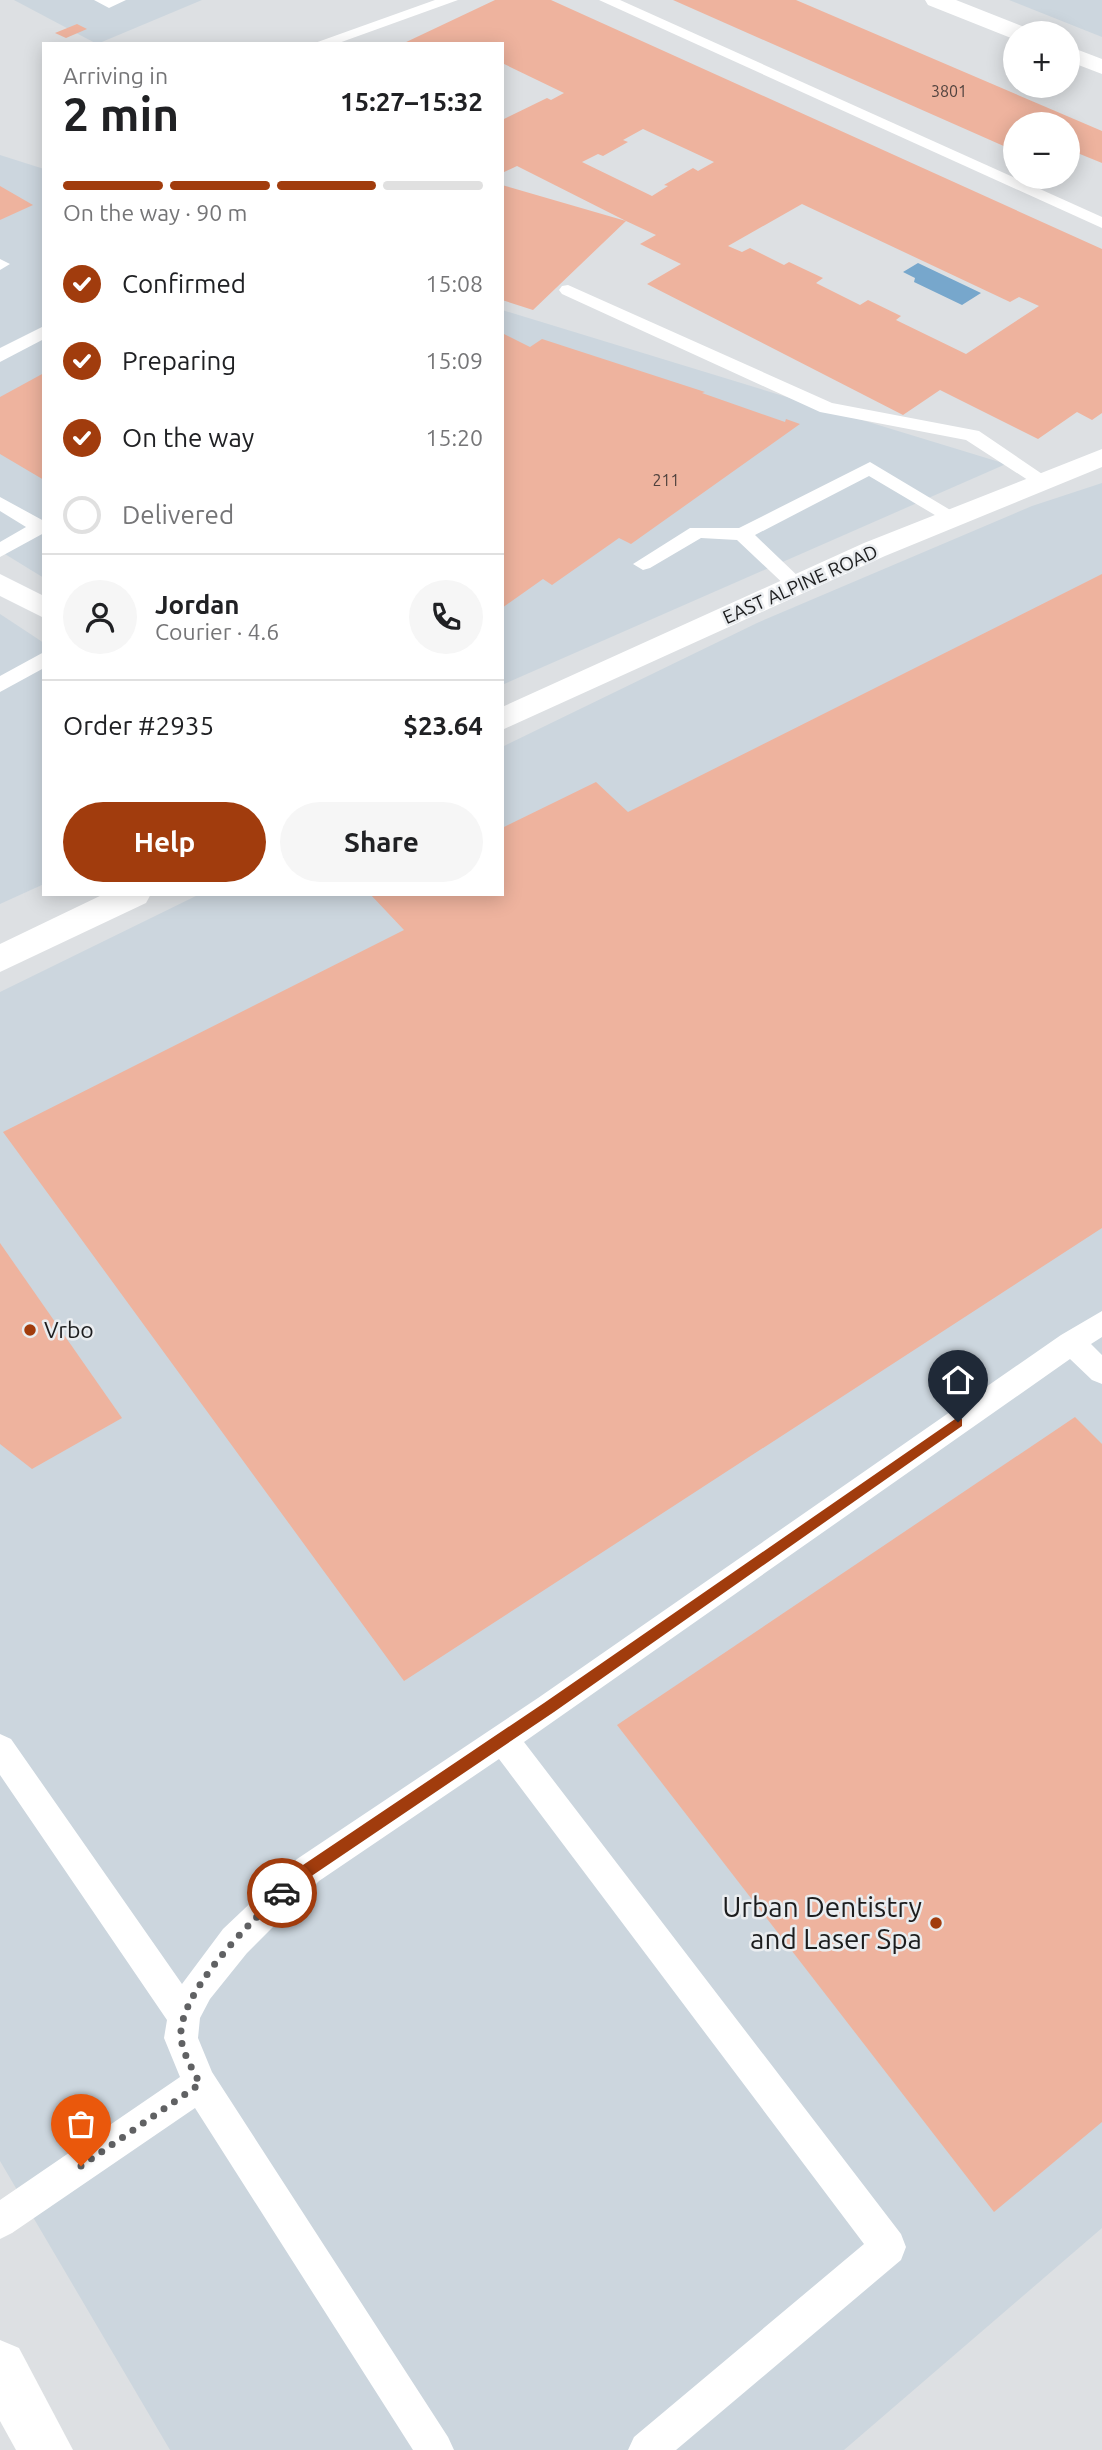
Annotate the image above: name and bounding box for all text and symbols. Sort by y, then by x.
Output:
map controls [1003,21,1080,189]
button: + [1003,21,1080,98]
text: Arriving in [63,63,168,88]
house number: 3801 [931,82,967,100]
text: 15:27–15:32 [340,87,483,116]
text: 2 min [63,88,179,140]
button: − [1003,112,1080,189]
text: On the way · 90 m [63,200,247,225]
icon: check [63,265,101,303]
text: Confirmed [122,269,246,298]
text: 15:08 [425,271,483,296]
icon: check [63,342,101,380]
text: Preparing [122,346,236,375]
text: 15:09 [425,348,483,373]
icon: check [63,419,101,457]
text: On the way [122,423,254,452]
text: 15:20 [425,425,483,450]
house number: 211 [652,471,680,489]
text: Delivered [122,500,234,529]
street label: EAST ALPINE ROAD [719,540,881,628]
button: person [63,580,137,654]
button: phone [409,580,483,654]
text: Jordan [155,590,240,619]
text: Courier · 4.6 [155,619,279,644]
text: Order #2935 [63,711,214,740]
text: $23.64 [403,711,483,740]
button: Help [63,802,266,882]
button: Share [280,802,483,882]
place label: Vrbo [44,1317,94,1342]
marker: Vrbo [22,1322,38,1338]
pin [928,1350,988,1422]
icon: home [939,1361,977,1399]
courier [247,1858,317,1928]
icon: car [263,1874,301,1912]
place label: Urban Dentistry and Laser Spa [722,1891,922,1954]
marker: Urban Dentistry and Laser Spa [928,1915,944,1931]
pin [51,2094,111,2166]
icon: bag [62,2105,100,2143]

